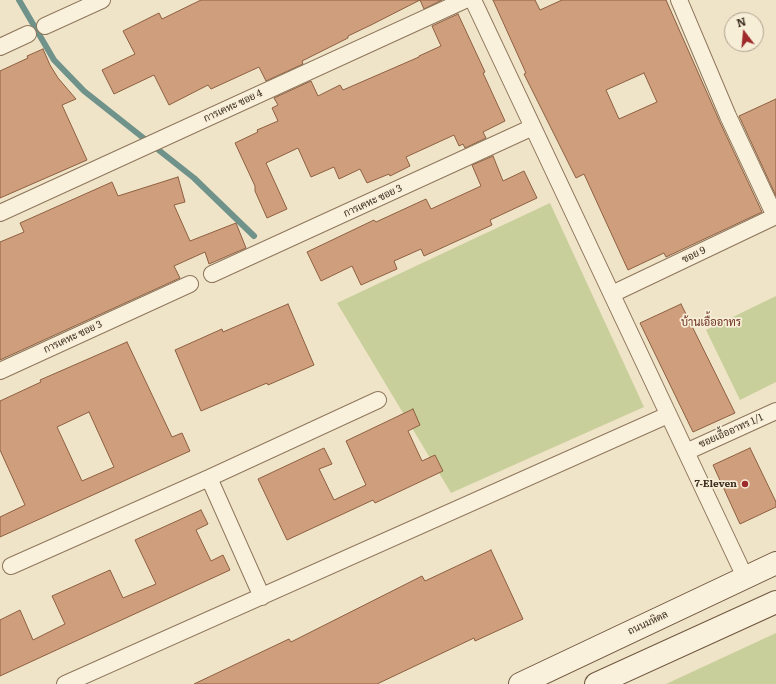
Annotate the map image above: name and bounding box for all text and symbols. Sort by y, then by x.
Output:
north arrow [724,12,764,52]
text: N [734,12,748,30]
street label: การเคหะ ซอย 4 [202,87,264,125]
street label: การเคหะ ซอย 3 [342,182,404,220]
street label: ซอย 9 [680,244,708,266]
district label: บ้านเอื้ออาทร [681,316,741,330]
street label: การเคหะ ซอย 3 [42,318,104,356]
street label: ซอยเอื้ออาทร 1/1 [697,411,765,451]
place label: 7-Eleven [695,478,737,490]
marker: 7-Eleven [740,479,750,489]
street label: ถนนมหิดล [626,609,670,637]

